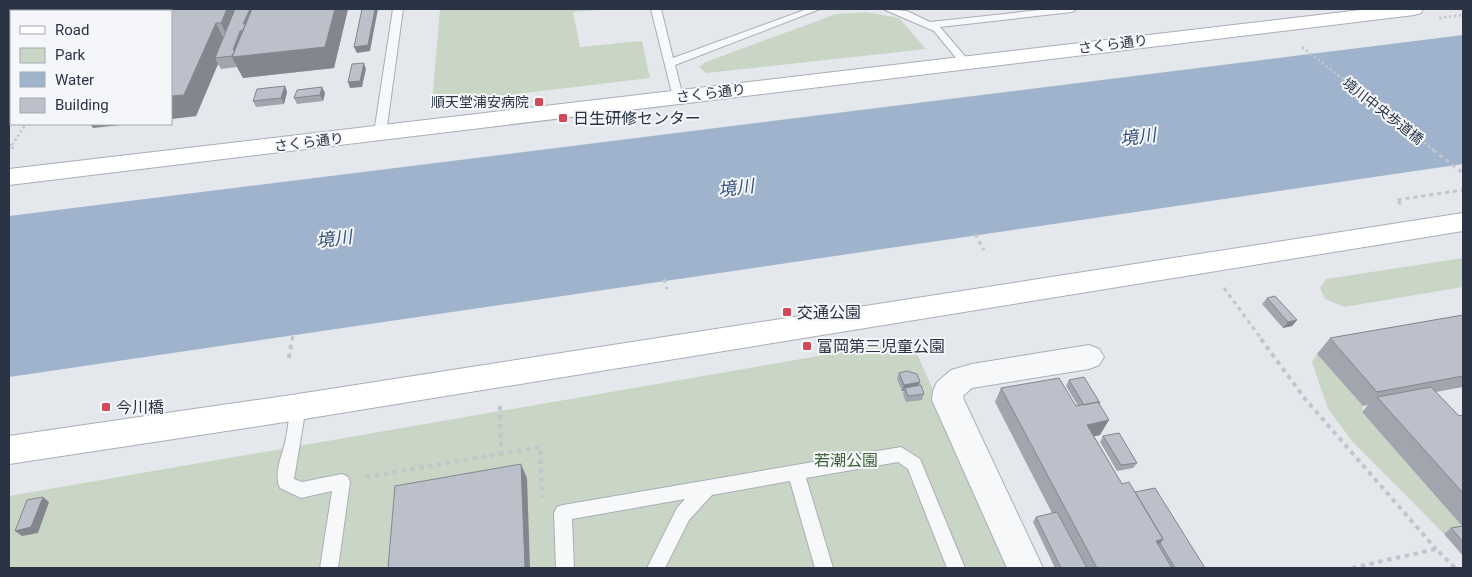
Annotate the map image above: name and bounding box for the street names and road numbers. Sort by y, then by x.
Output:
street label: さくら通り [1077,32,1149,56]
street label: 境川中央歩道橋 [1339,75,1427,147]
street label: さくら通り [675,81,747,105]
street label: さくら通り [273,130,345,154]

